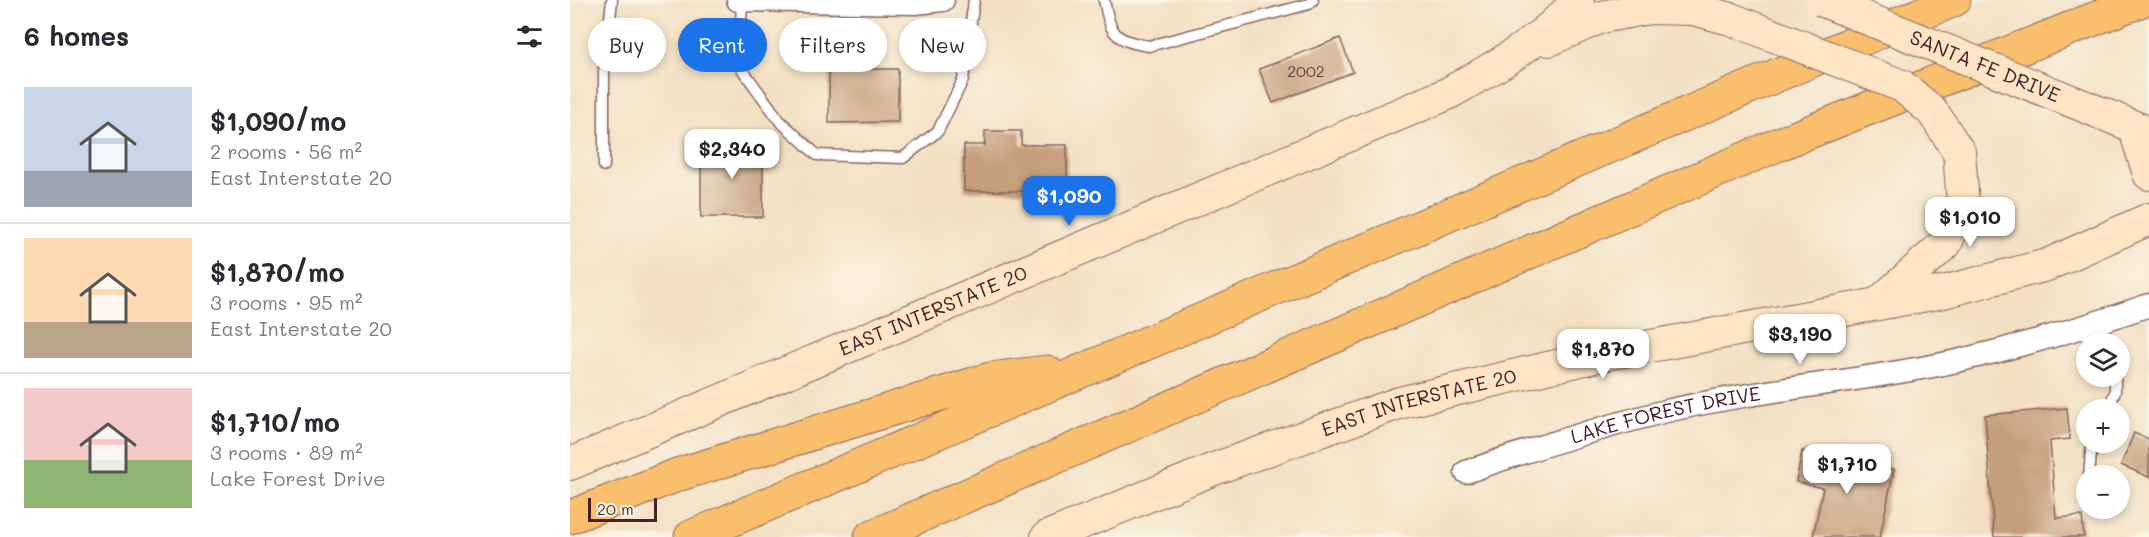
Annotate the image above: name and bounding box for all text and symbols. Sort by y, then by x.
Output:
chip: Buy [588,18,666,72]
chip: Rent [678,18,767,72]
chip: Filters [779,18,887,72]
chip: New [899,18,986,72]
text: 6 homes [24,19,129,53]
icon: filters [513,20,546,53]
street label: SANTA FE DRIVE [1906,23,2065,107]
house number: 2002 [1287,60,1325,81]
text: $1,090/mo [210,104,346,138]
icon: home [72,111,144,183]
pin: $2,340 [683,129,781,180]
text: $2,340 [698,135,766,161]
text: 2 rooms · 56 m² [210,138,362,164]
text: East Interstate 20 [210,164,392,190]
pin: $1,090 [1020,176,1118,227]
text: $1,090 [1036,182,1102,208]
pin: $1,010 [1921,197,2019,248]
text: $1,010 [1939,203,2001,229]
text: $1,870/mo [210,255,345,289]
street label: EAST INTERSTATE 20 [835,259,1031,361]
icon: home [72,262,144,334]
text: 3 rooms · 95 m² [210,289,362,315]
pin: $3,190 [1751,314,1849,365]
text: East Interstate 20 [210,315,392,341]
text: $3,190 [1768,320,1832,346]
pin: $1,870 [1554,329,1652,380]
map controls [2076,333,2130,519]
button: layers [2076,333,2130,387]
text: $1,870 [1571,335,1635,361]
street label: EAST INTERSTATE 20 [1317,362,1519,442]
street label: LAKE FOREST DRIVE [1567,379,1762,449]
button: + [2076,399,2130,453]
text: $1,710/mo [210,405,340,439]
icon: home [72,412,144,484]
text: 3 rooms · 89 m² [210,439,363,465]
pin: $1,710 [1798,444,1896,495]
text: $1,710 [1817,450,1877,476]
text: Lake Forest Drive [210,465,386,491]
button: − [2076,465,2130,519]
scale bar [588,495,657,522]
text: 20 m [597,498,634,519]

